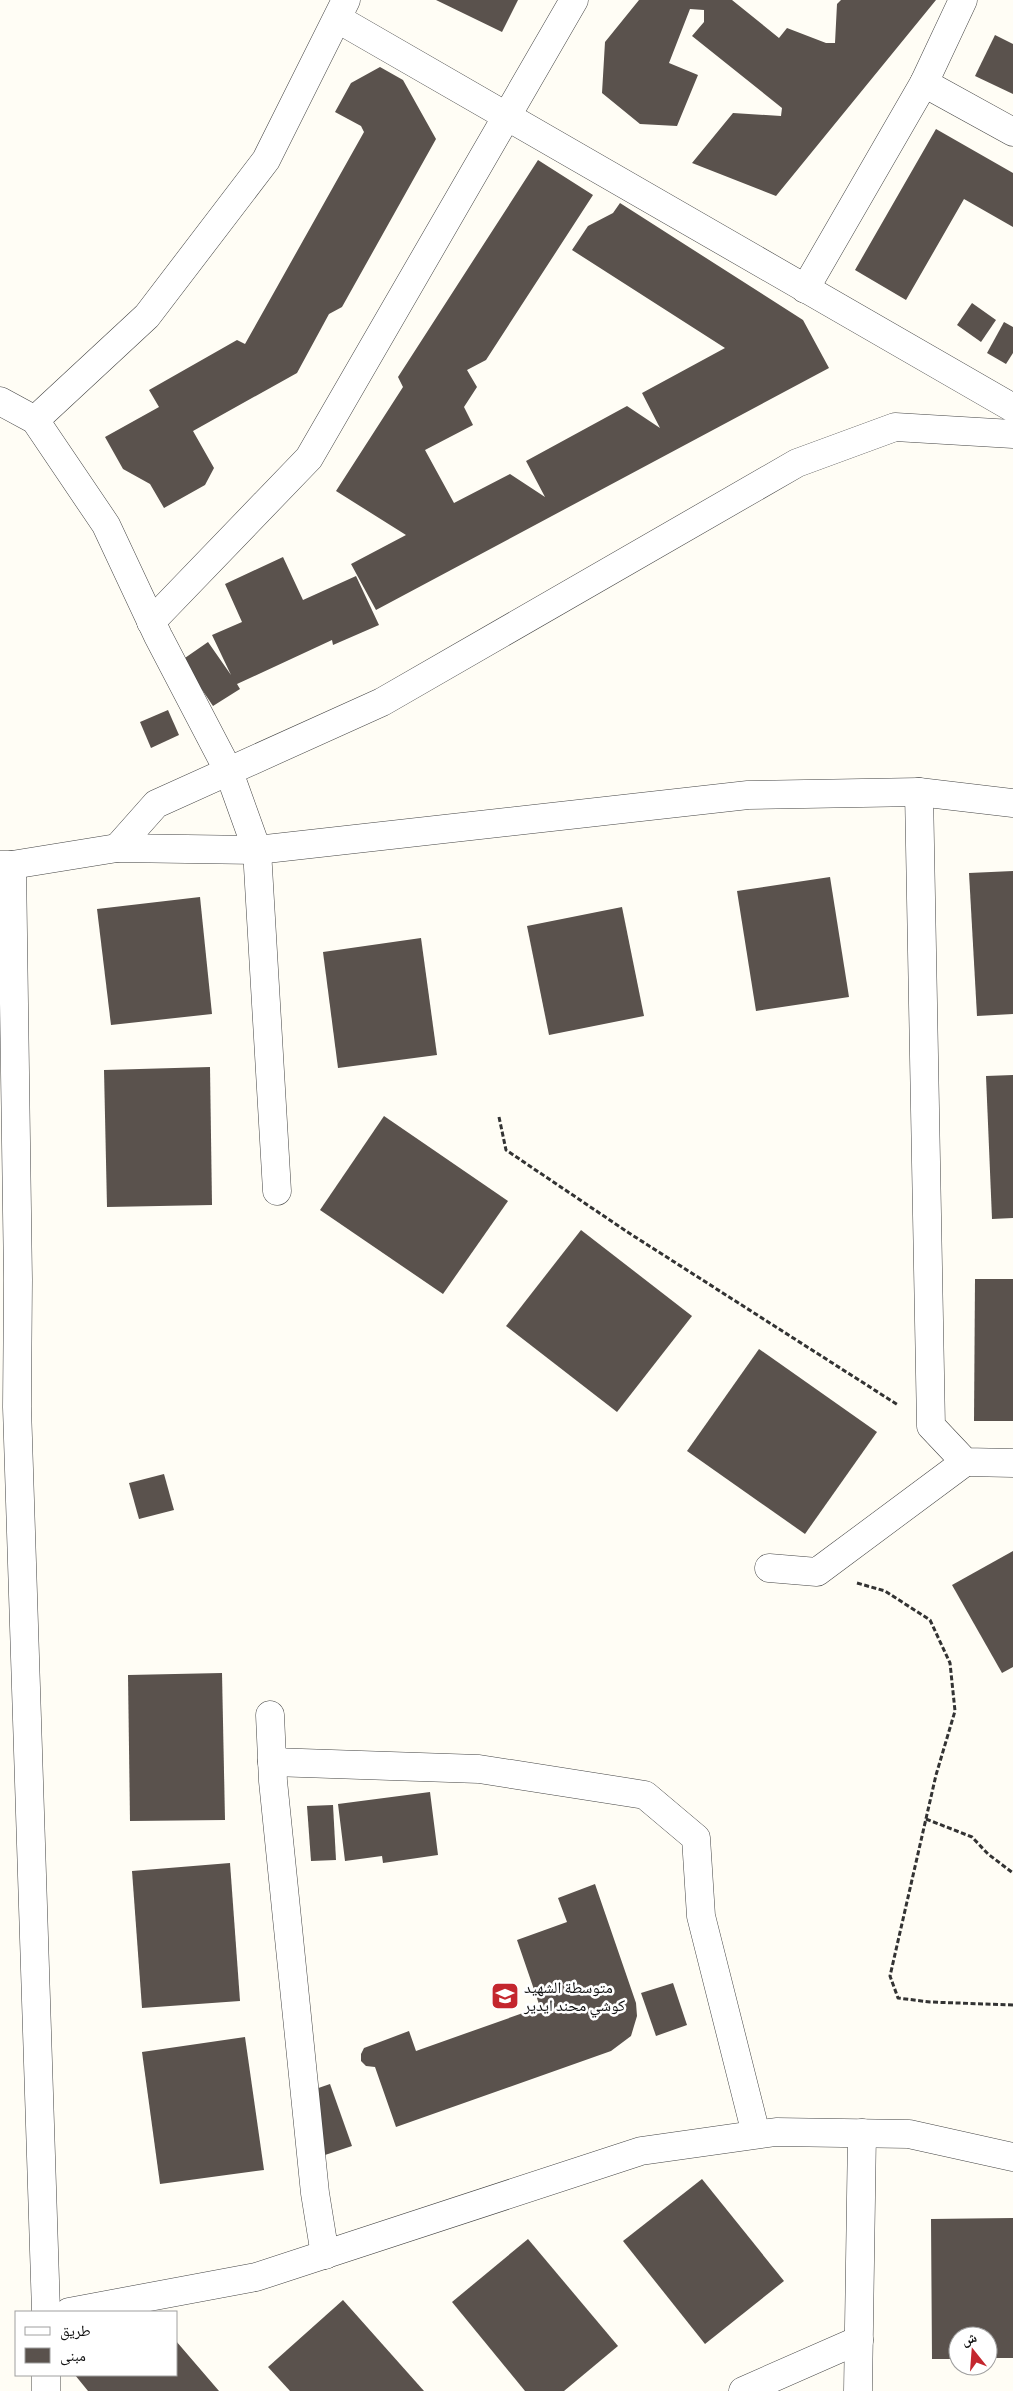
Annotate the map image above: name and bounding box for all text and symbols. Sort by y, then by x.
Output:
place label: متوسطة الشهيد كوشي محند ايدير [523,1974,625,2018]
school or university icon: متوسطة الشهيد كوشي محند ايدير [490,1981,520,2011]
legend [15,2311,178,2376]
text: طريق [60,2318,91,2341]
north arrow [948,2326,998,2376]
text: ش [959,2326,979,2349]
text: مبنى [60,2343,86,2366]

